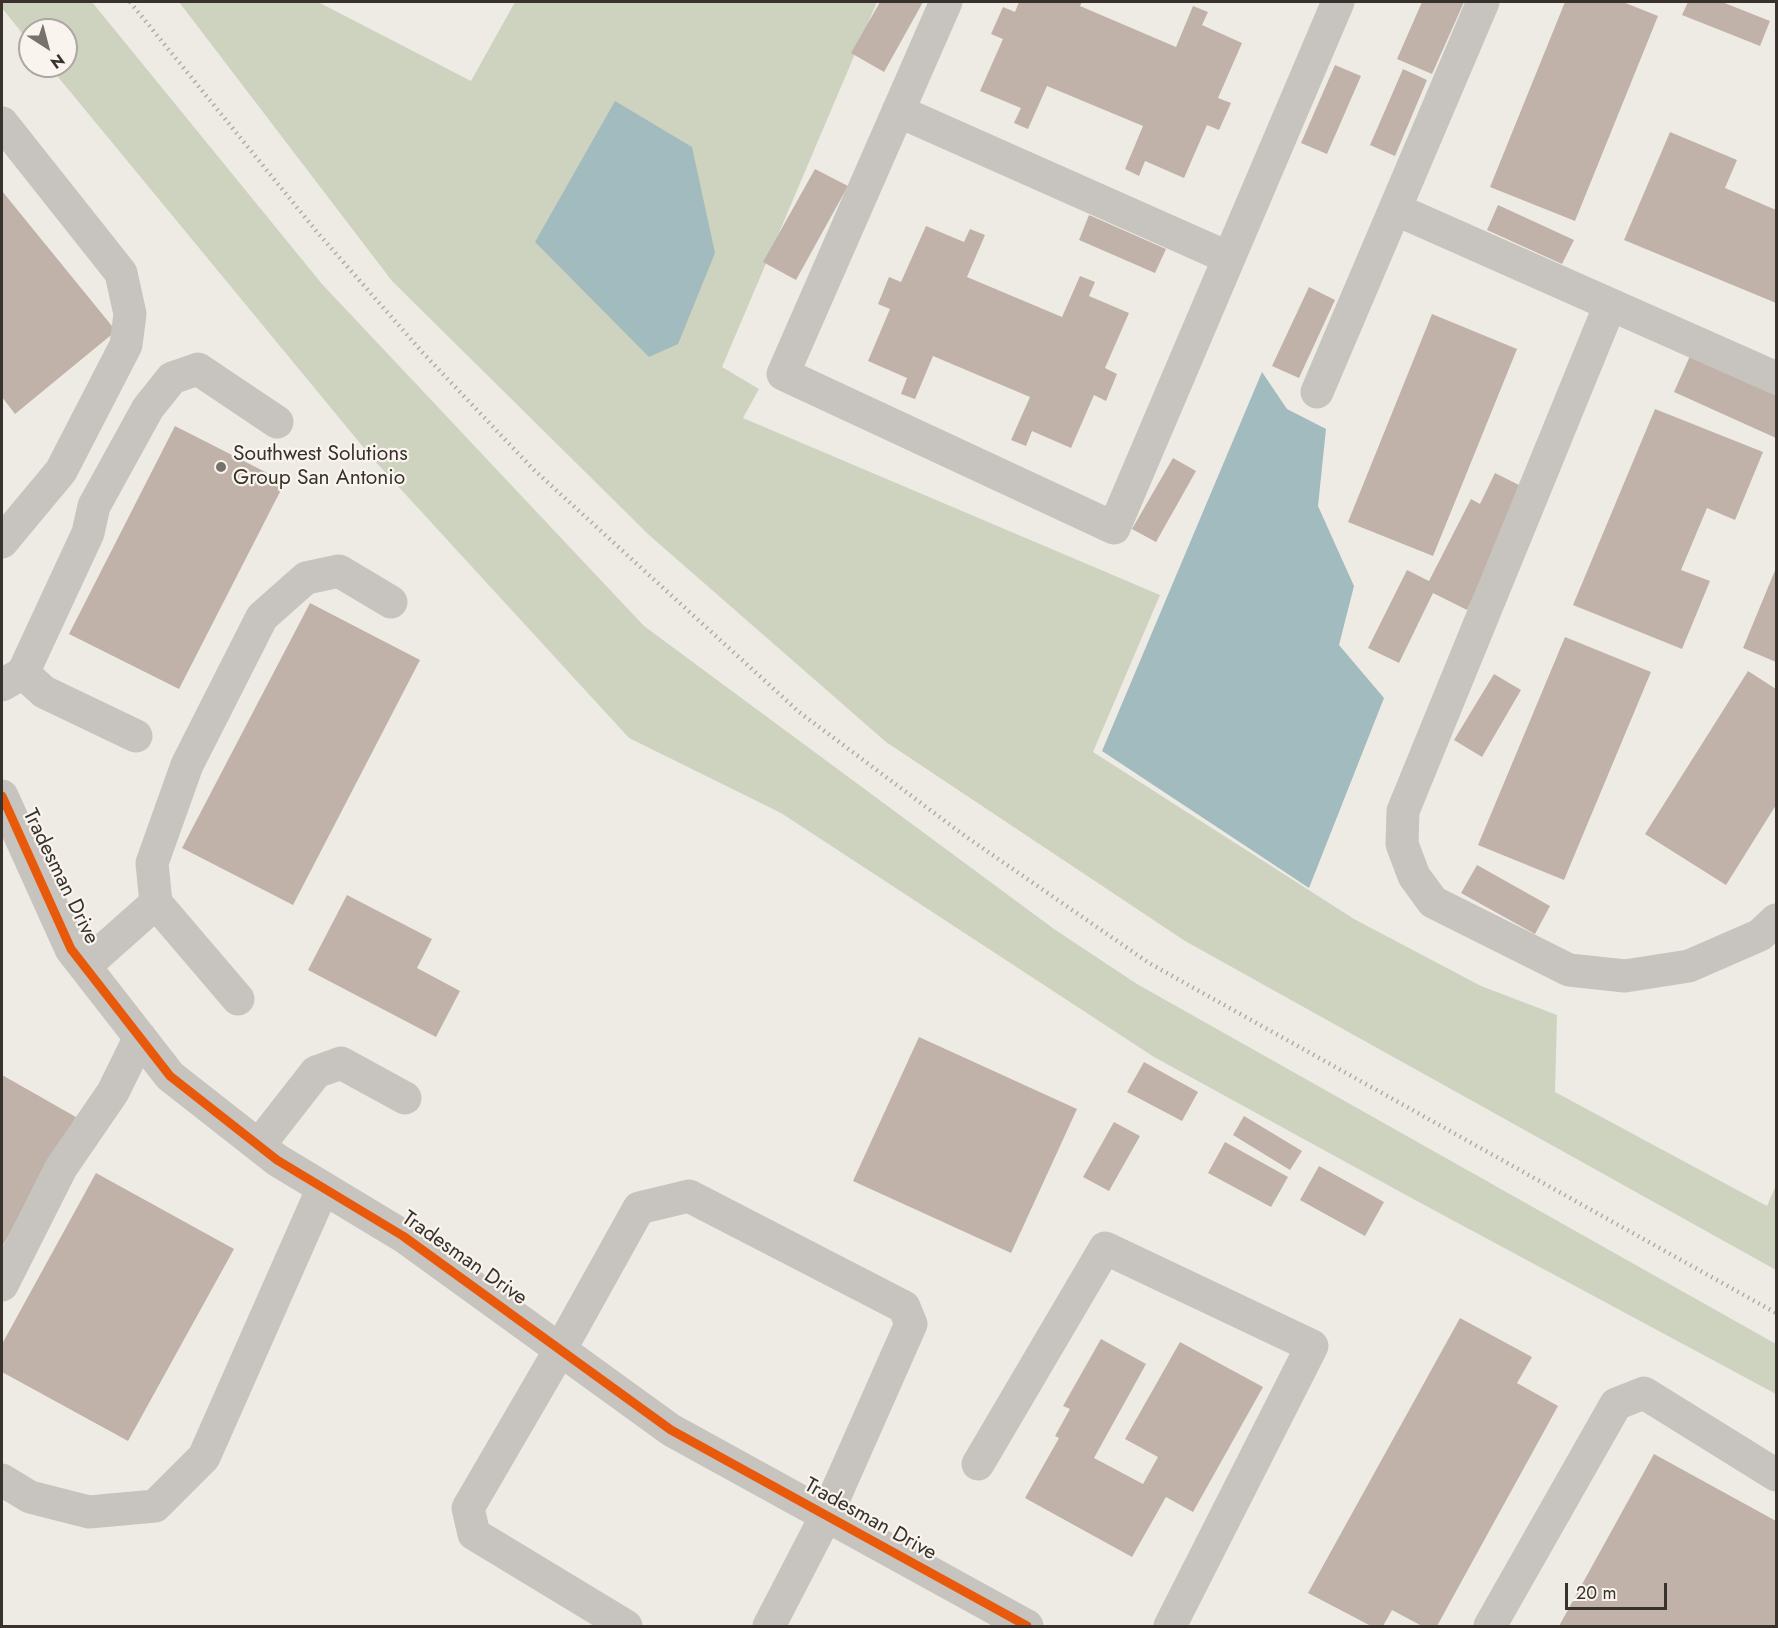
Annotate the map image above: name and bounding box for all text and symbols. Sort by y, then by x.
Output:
north arrow [18,18,78,78]
text: N [46,48,70,74]
place label: Southwest Solutions Group San Antonio [233,442,408,492]
marker: Southwest Solutions Group San Antonio [214,460,228,474]
street label: Tradesman Drive [16,805,104,949]
street label: Tradesman Drive [397,1206,531,1312]
street label: Tradesman Drive [800,1473,940,1567]
scale bar [1568,1571,1670,1609]
text: 20 m [1576,1580,1616,1606]

